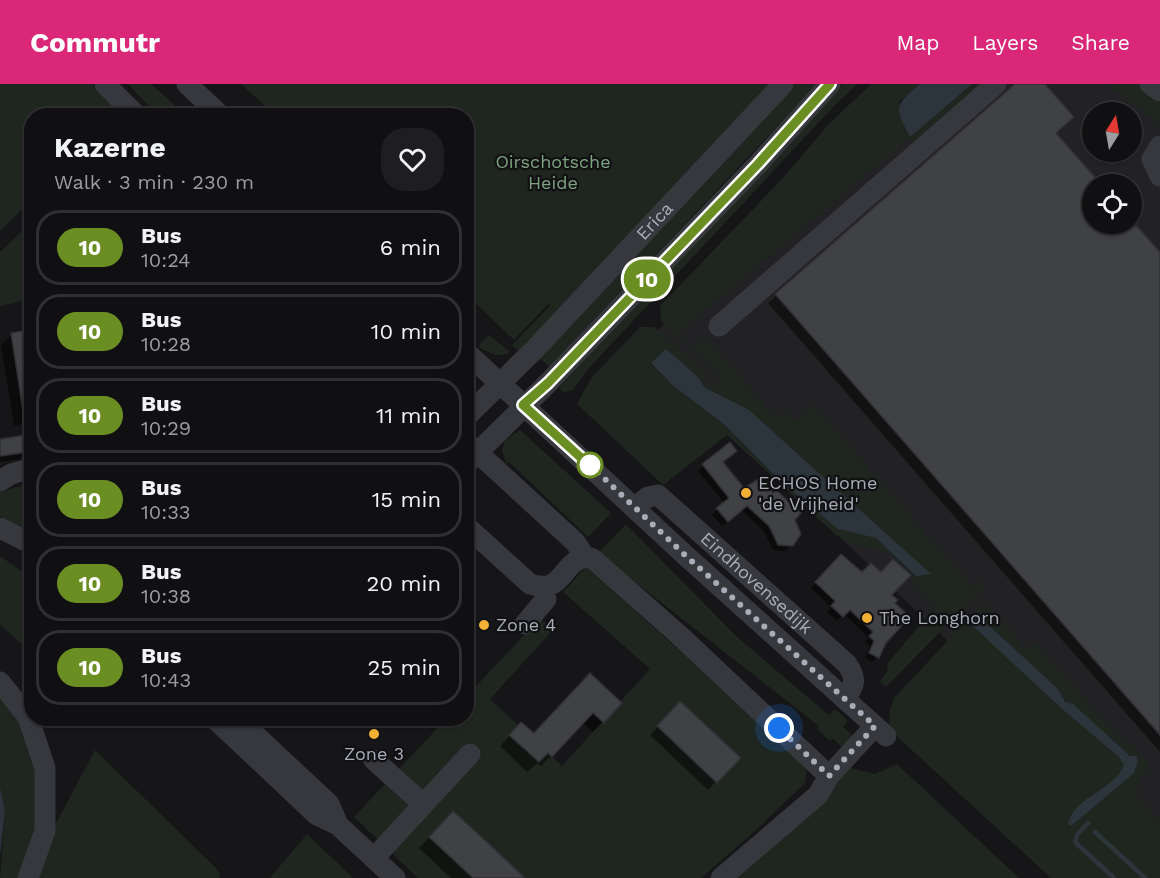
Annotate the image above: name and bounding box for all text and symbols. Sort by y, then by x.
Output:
text: Commutr [30,26,160,59]
text: Map [896,30,939,55]
text: Layers [972,30,1038,55]
text: Share [1071,30,1130,55]
north arrow [1082,102,1142,162]
map controls [1082,102,1142,234]
button: heart [381,128,444,191]
text: Kazerne [54,131,166,164]
park label: Oirschotsche Heide [495,151,611,193]
text: Walk · 3 min · 230 m [54,170,254,194]
button: locate [1082,174,1142,234]
street label: Erica [632,198,677,244]
text: Bus [141,223,181,248]
text: 10 [79,235,101,260]
text: 6 min [380,235,441,260]
text: 10:24 [141,248,190,272]
line badge: 10 [620,260,674,298]
text: 10 [636,267,658,292]
text: Bus [141,307,181,332]
text: 10 [79,319,101,344]
text: 10 min [371,319,441,344]
text: 10:28 [141,332,191,356]
text: Bus [141,391,181,416]
text: 10 [79,403,101,428]
text: 11 min [376,403,441,428]
text: 10:29 [141,416,191,440]
unlabelled marker [577,452,603,478]
place label: ECHOS Home 'de Vrijheid' [758,472,877,514]
text: Bus [141,475,181,500]
marker: ECHOS Home 'de Vrijheid' [739,486,753,500]
text: 10 [79,487,101,512]
text: 15 min [372,487,441,512]
text: 10:33 [141,500,190,524]
street label: Eindhovensedijk [697,527,817,638]
text: Bus [141,559,181,584]
text: 10 [79,571,101,596]
text: 20 min [367,571,441,596]
text: 10:38 [141,584,191,608]
place label: The Longhorn [879,607,1000,628]
marker: The Longhorn [860,611,874,625]
place label: Zone 4 [496,614,556,635]
marker: Zone 4 [477,618,491,632]
text: Bus [141,643,181,668]
text: 10 [79,655,101,680]
text: 25 min [367,655,441,680]
text: 10:43 [141,668,191,692]
your location [764,713,794,743]
marker: Zone 3 [367,727,381,741]
place label: Zone 3 [344,743,404,764]

